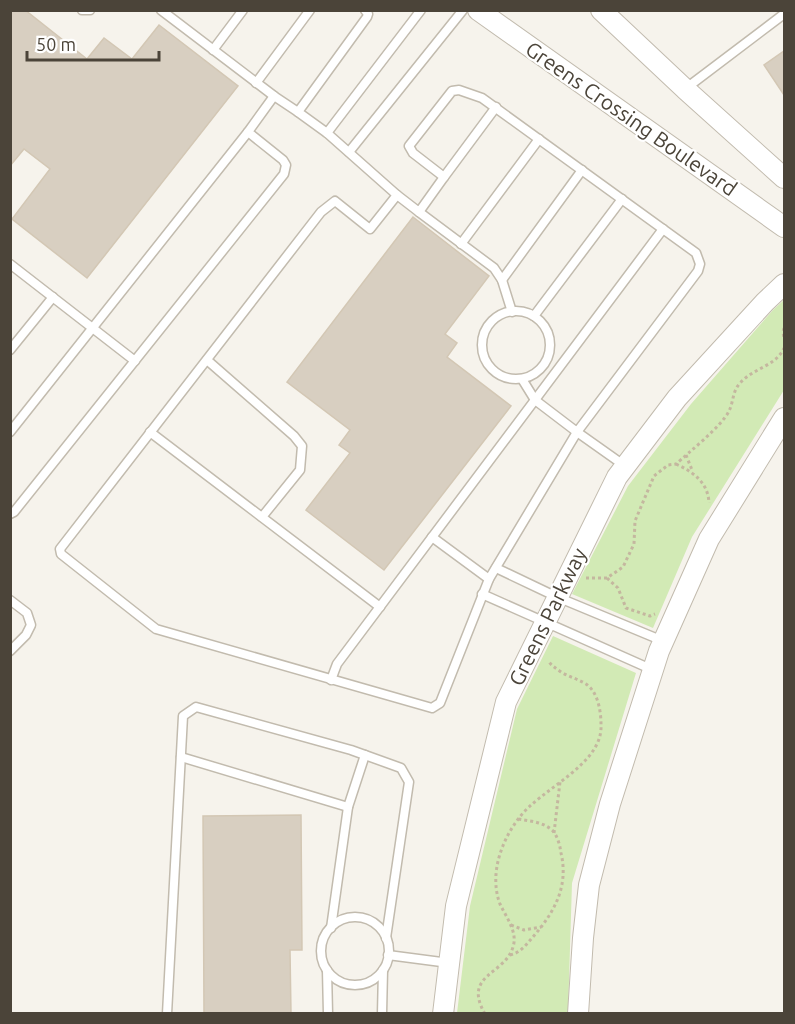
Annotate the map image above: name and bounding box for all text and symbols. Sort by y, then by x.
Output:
scale bar [27,24,159,62]
text: 50 m [36,34,76,54]
street label: Greens Crossing Boulevard [521,36,742,200]
street label: Greens Parkway [503,544,591,689]

